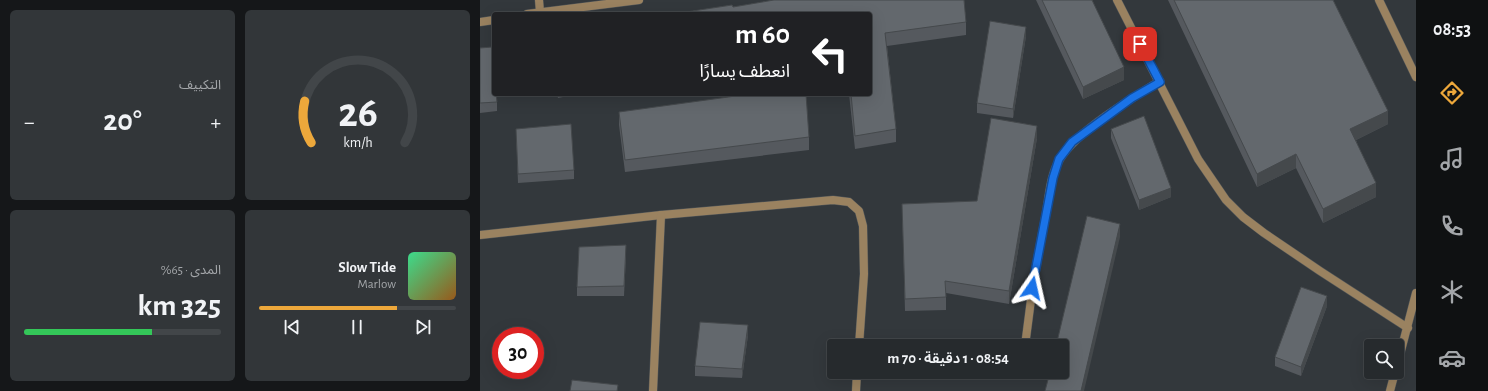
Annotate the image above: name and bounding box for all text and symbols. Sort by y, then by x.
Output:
text: 60 m [735,21,790,49]
text: 08:53 [1433,21,1471,39]
pin [1123,27,1157,61]
icon: left [804,28,856,80]
icon: arrive [1129,33,1151,55]
text: انعطف يسارًا [700,63,790,81]
text: التكييف [179,79,221,92]
icon: directions [1438,79,1466,107]
text: 26 [338,93,377,134]
text: 20° [103,106,142,136]
text: − [24,111,35,133]
text: + [210,111,221,133]
text: km/h [343,135,372,149]
icon: music [1438,145,1466,173]
icon: phone [1438,212,1466,240]
text: Slow Tide [338,260,396,275]
text: المدى · 65% [161,264,221,277]
position arrow [1011,267,1053,309]
text: Marlow [358,278,396,291]
icon: climate [1438,278,1466,306]
text: 325 km [137,291,221,321]
icon: previous [281,316,303,338]
icon: pause [346,316,368,338]
icon: next [412,316,434,338]
speed limit sign: 30 [492,327,544,379]
map controls [1364,339,1404,379]
button: search [1364,339,1404,379]
icon: car [1438,344,1466,372]
text: 08:54 · 1 دقيقة · 70 m [887,351,1009,366]

